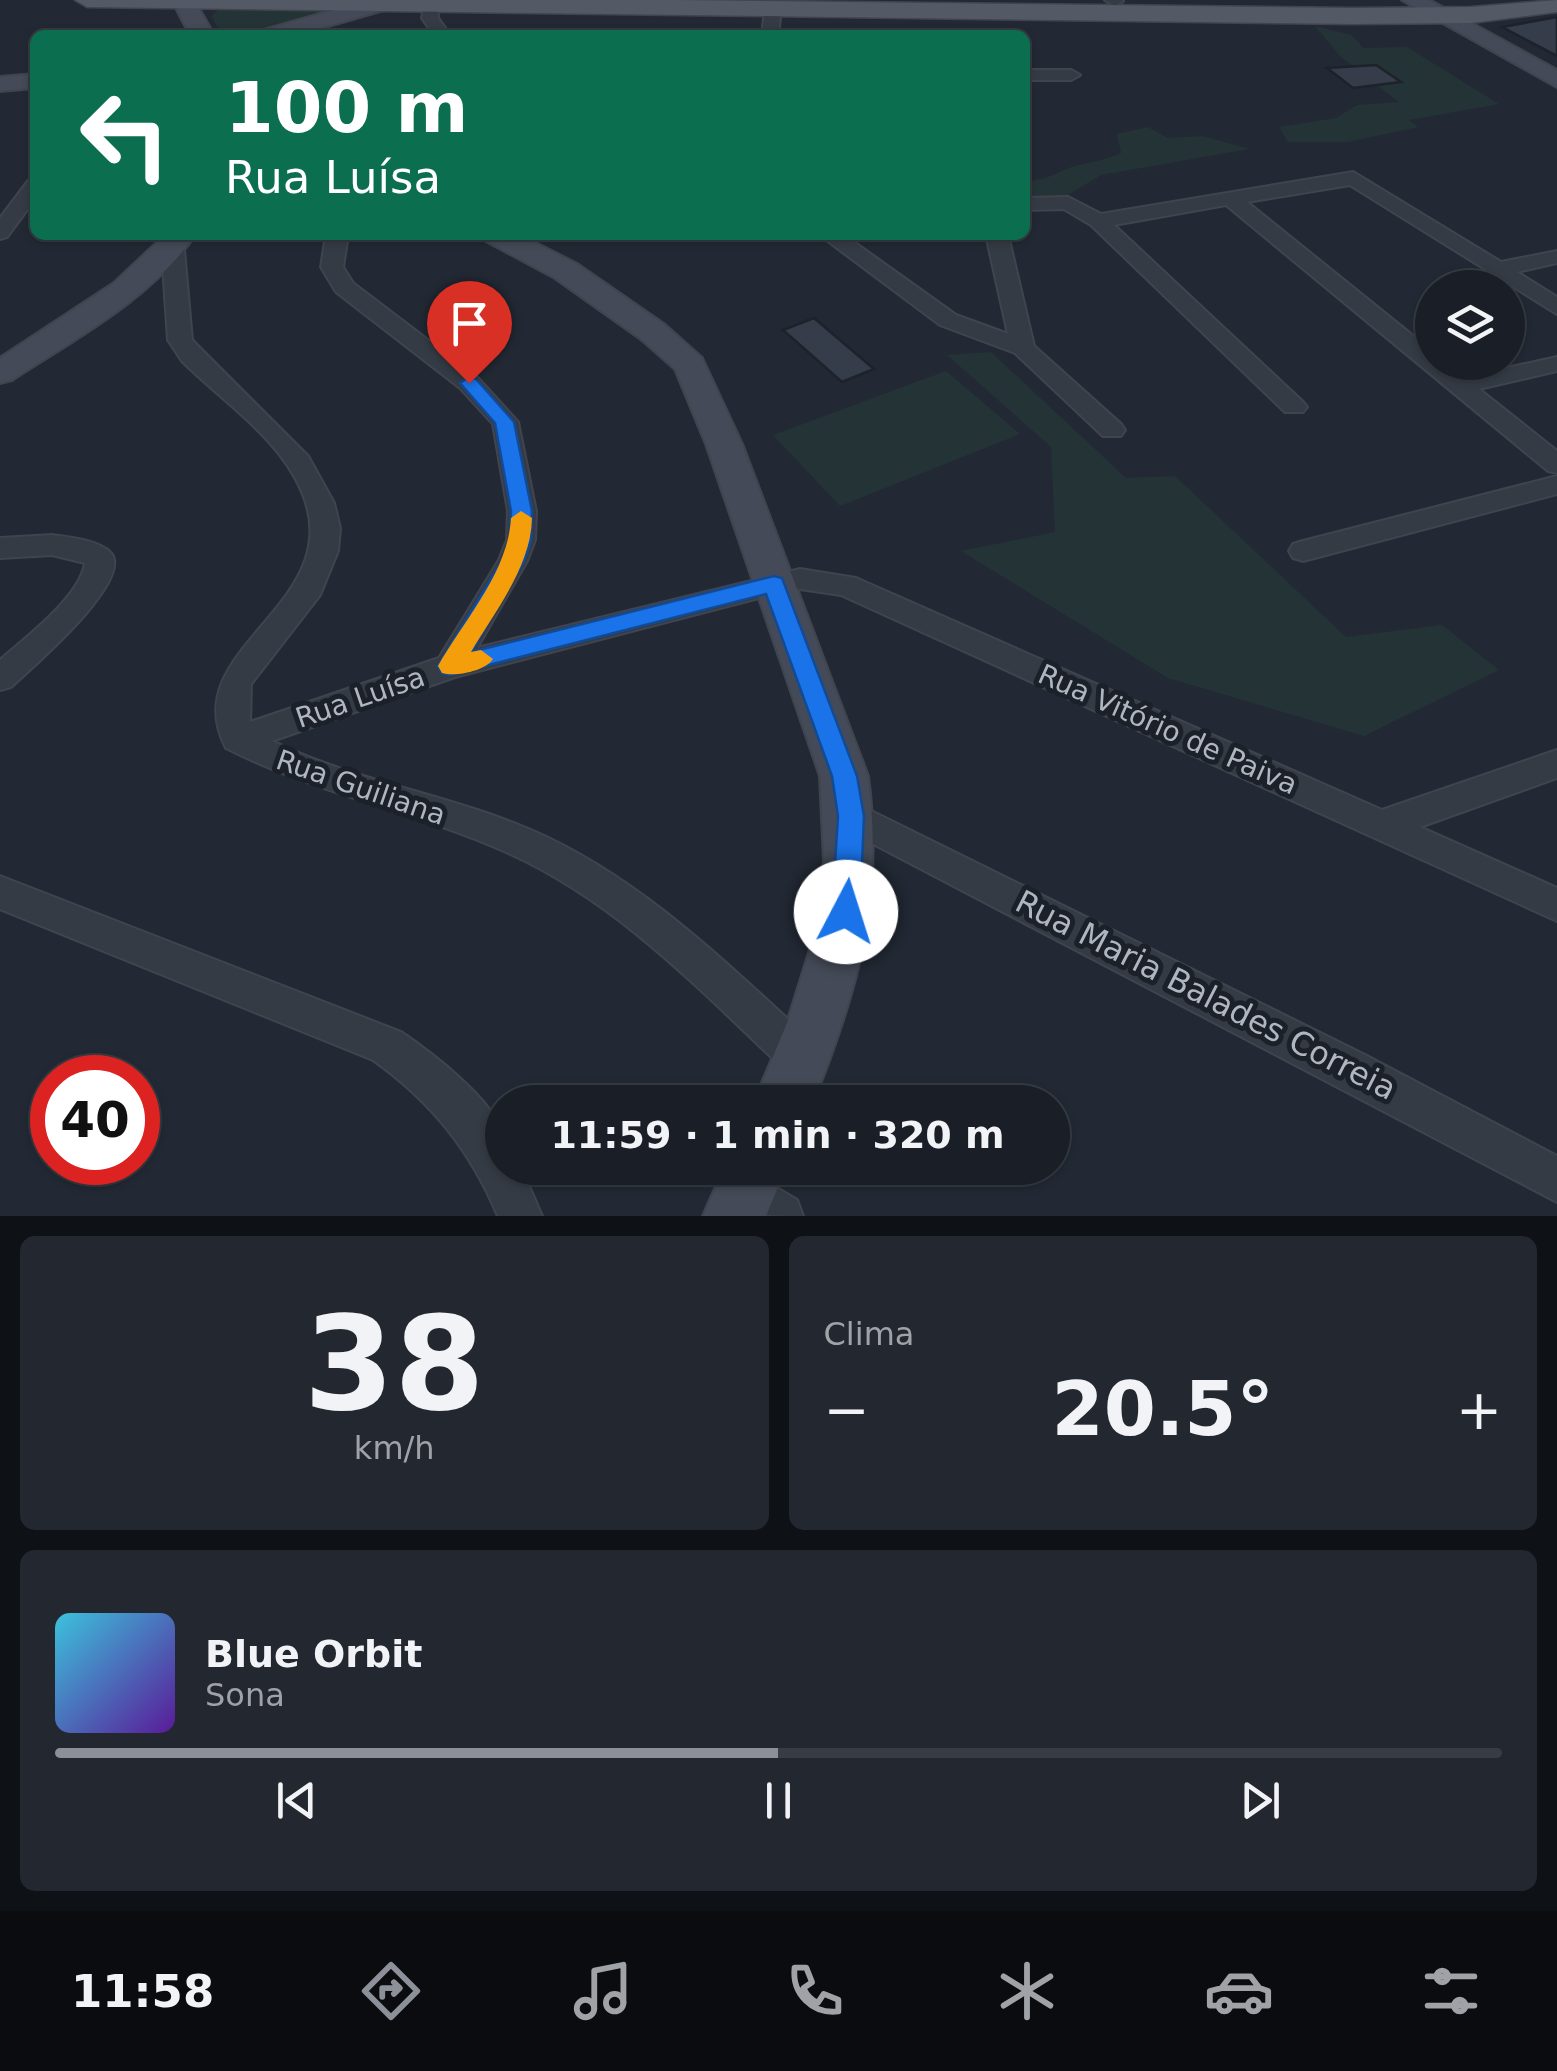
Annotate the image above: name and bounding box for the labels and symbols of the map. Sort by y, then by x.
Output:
pin [427,281,512,384]
street label: Rua Vitório de Paiva [1033,657,1302,801]
street label: Rua Luísa [291,660,429,735]
street label: Rua Guiliana [272,743,450,832]
position arrow [794,860,898,964]
street label: Rua Maria Balades Correia [1009,882,1403,1108]
speed limit sign: 40 [30,1055,160,1185]

